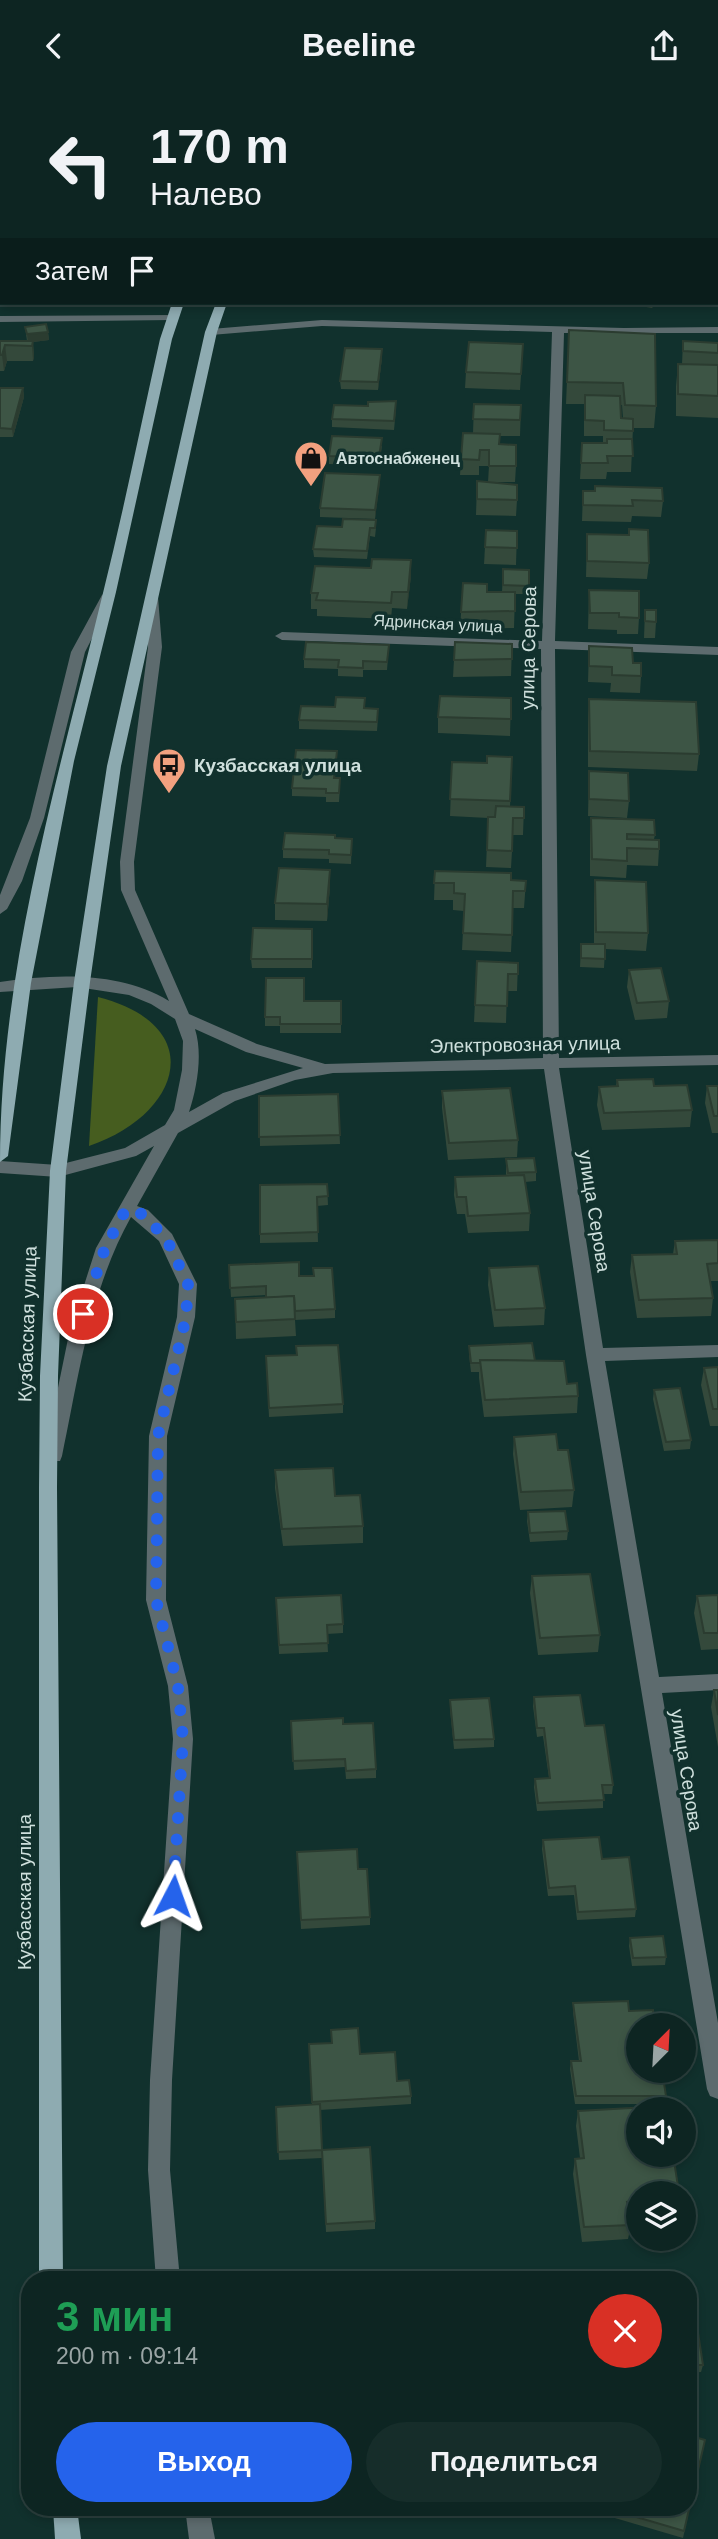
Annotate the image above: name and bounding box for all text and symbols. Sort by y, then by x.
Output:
icon: back [35,27,73,65]
text: Beeline [302,27,416,63]
icon: share [645,27,683,65]
icon: left [35,119,126,210]
text: 170 m [150,119,289,173]
text: Налево [150,176,262,212]
icon: arrive [123,252,161,290]
text: Затем [35,256,109,286]
shop icon: Автоснабженец [292,439,330,488]
place label: Автоснабженец [336,450,460,467]
street label: улица Серова [517,586,540,710]
street label: Ядринская улица [373,612,503,635]
bus stop icon: Кузбасская улица [150,746,188,795]
place label: Кузбасская улица [194,755,362,776]
street label: Электровозная улица [429,1032,621,1057]
street label: улица Серова [574,1148,615,1274]
street label: Кузбасская улица [14,1245,41,1402]
pin [53,1284,113,1344]
icon: arrive [64,1295,102,1333]
street label: улица Серова [666,1707,707,1833]
street label: Кузбасская улица [14,1813,35,1970]
position arrow [136,1859,210,1933]
north arrow [626,2013,696,2083]
map controls [626,2013,696,2251]
button: sound [626,2097,696,2167]
button: layers [626,2181,696,2251]
text: 3 мин [56,2293,173,2340]
button: close [588,2294,662,2368]
text: 200 m · 09:14 [56,2343,198,2369]
button: Выход [56,2422,352,2502]
button: Поделиться [366,2422,662,2502]

